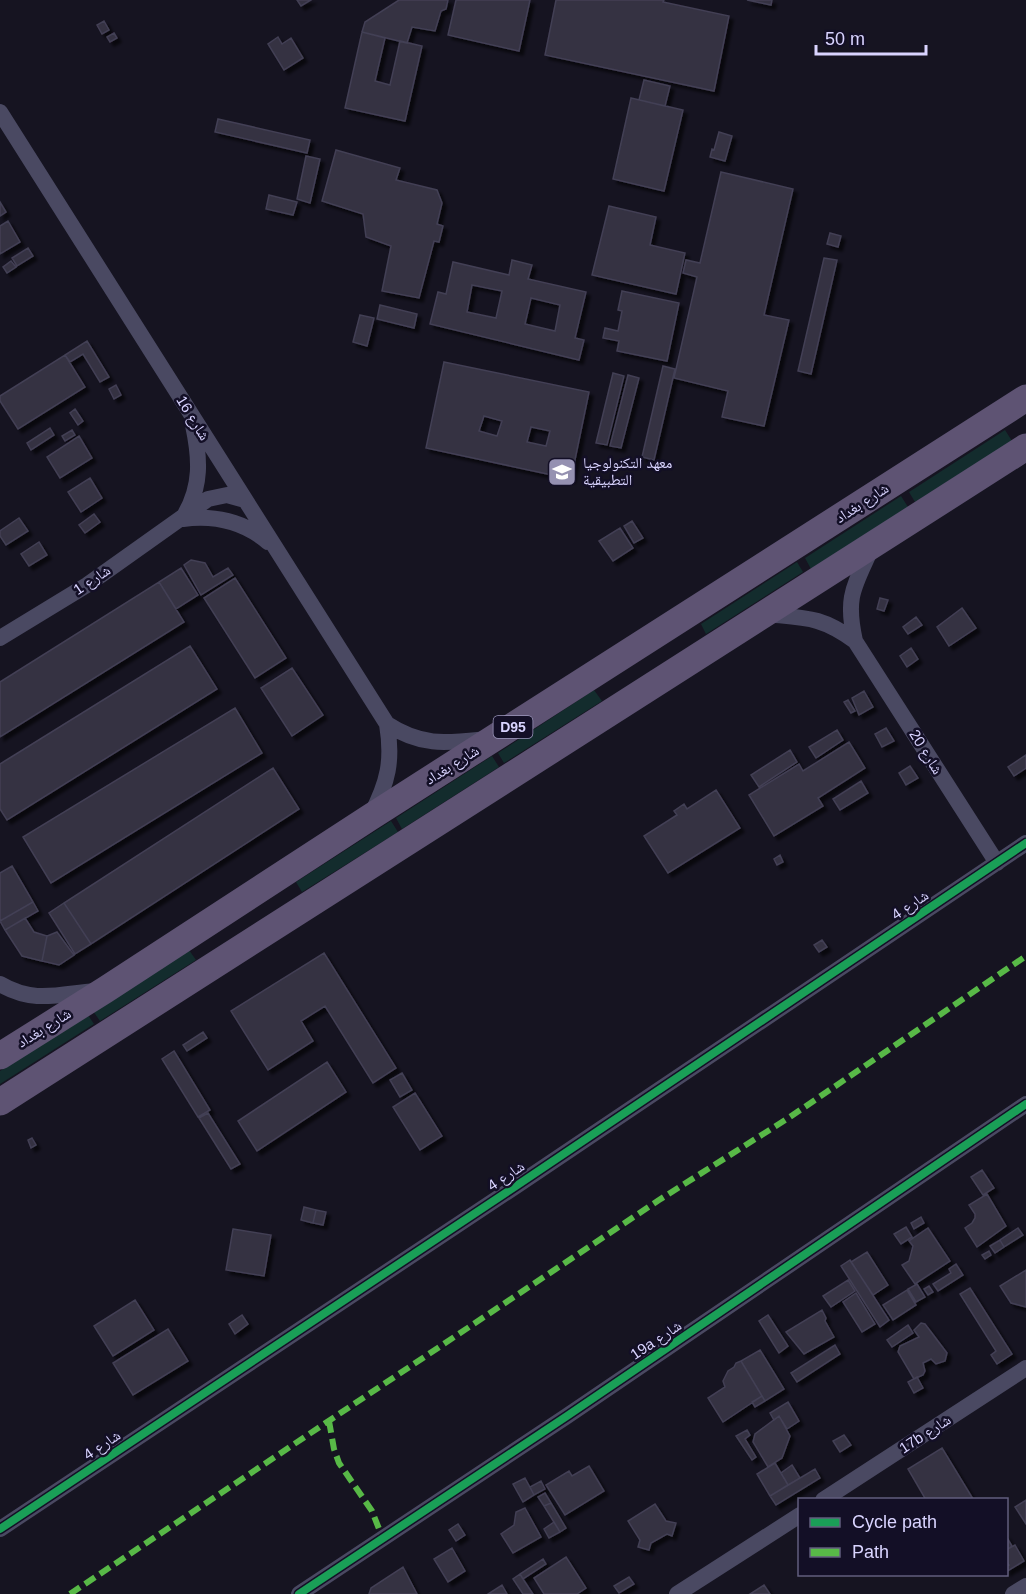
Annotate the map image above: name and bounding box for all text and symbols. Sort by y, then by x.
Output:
scale bar [816,18,926,56]
text: 50 m [825,29,865,49]
street label: شارع 16 [171,392,214,444]
place label: معهد التكنولوجيا التطبيقية [583,454,673,488]
school or university icon: معهد التكنولوجيا التطبيقية [546,456,578,488]
street label: شارع بغداد [832,479,893,528]
street label: شارع 1 [70,561,115,600]
road number: D95 [494,716,532,738]
street label: شارع 20 [904,726,947,778]
street label: شارع بغداد [422,741,483,789]
street label: شارع 4 [888,886,933,925]
street label: شارع بغداد [14,1004,75,1052]
street label: شارع 4 [484,1157,529,1196]
street label: 19a شارع [627,1316,686,1364]
street label: 17b شارع [896,1411,955,1458]
street label: شارع 4 [80,1426,125,1465]
legend [798,1498,1008,1576]
text: Cycle path [852,1512,937,1532]
text: Path [852,1542,889,1562]

